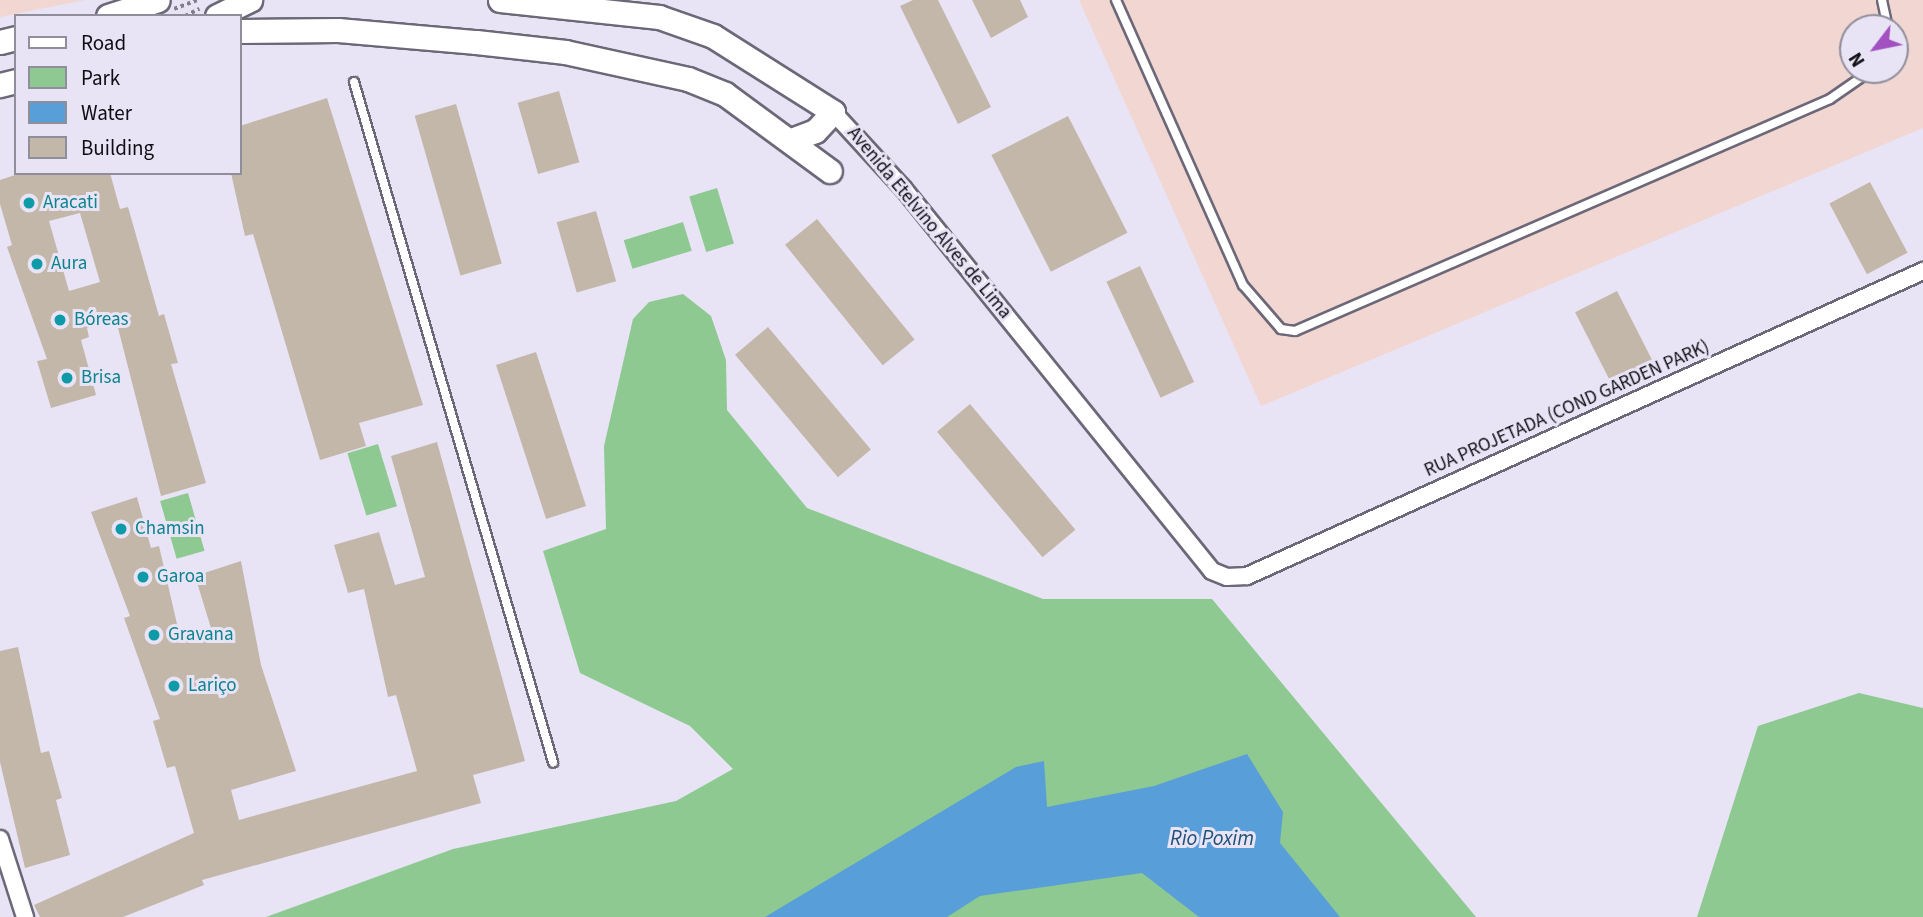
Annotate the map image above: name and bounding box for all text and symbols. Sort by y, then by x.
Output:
legend [14,14,242,175]
north arrow [1839,14,1909,84]
text: Road [81,28,126,58]
text: N [1843,47,1872,72]
text: Park [81,63,120,93]
text: Water [81,98,132,128]
street label: Avenida Etelvino Alves de Lima [842,122,1016,324]
text: Building [81,133,154,163]
place label: Aracati [43,192,98,214]
marker: Aracati [21,195,37,211]
place label: Aura [51,253,87,275]
marker: Aura [29,256,45,272]
place label: Bóreas [74,309,129,331]
marker: Bóreas [52,312,68,328]
street label: RUA PROJETADA (COND GARDEN PARK) [1421,336,1713,482]
place label: Brisa [81,367,121,389]
marker: Brisa [59,370,75,386]
place label: Chamsin [135,518,205,540]
marker: Chamsin [113,521,129,537]
place label: Garoa [157,566,204,588]
marker: Garoa [135,569,151,585]
place label: Gravana [168,624,233,646]
marker: Gravana [146,627,162,643]
place label: Lariço [188,675,237,697]
marker: Lariço [166,678,182,694]
water label: Rio Poxim [1170,825,1254,851]

